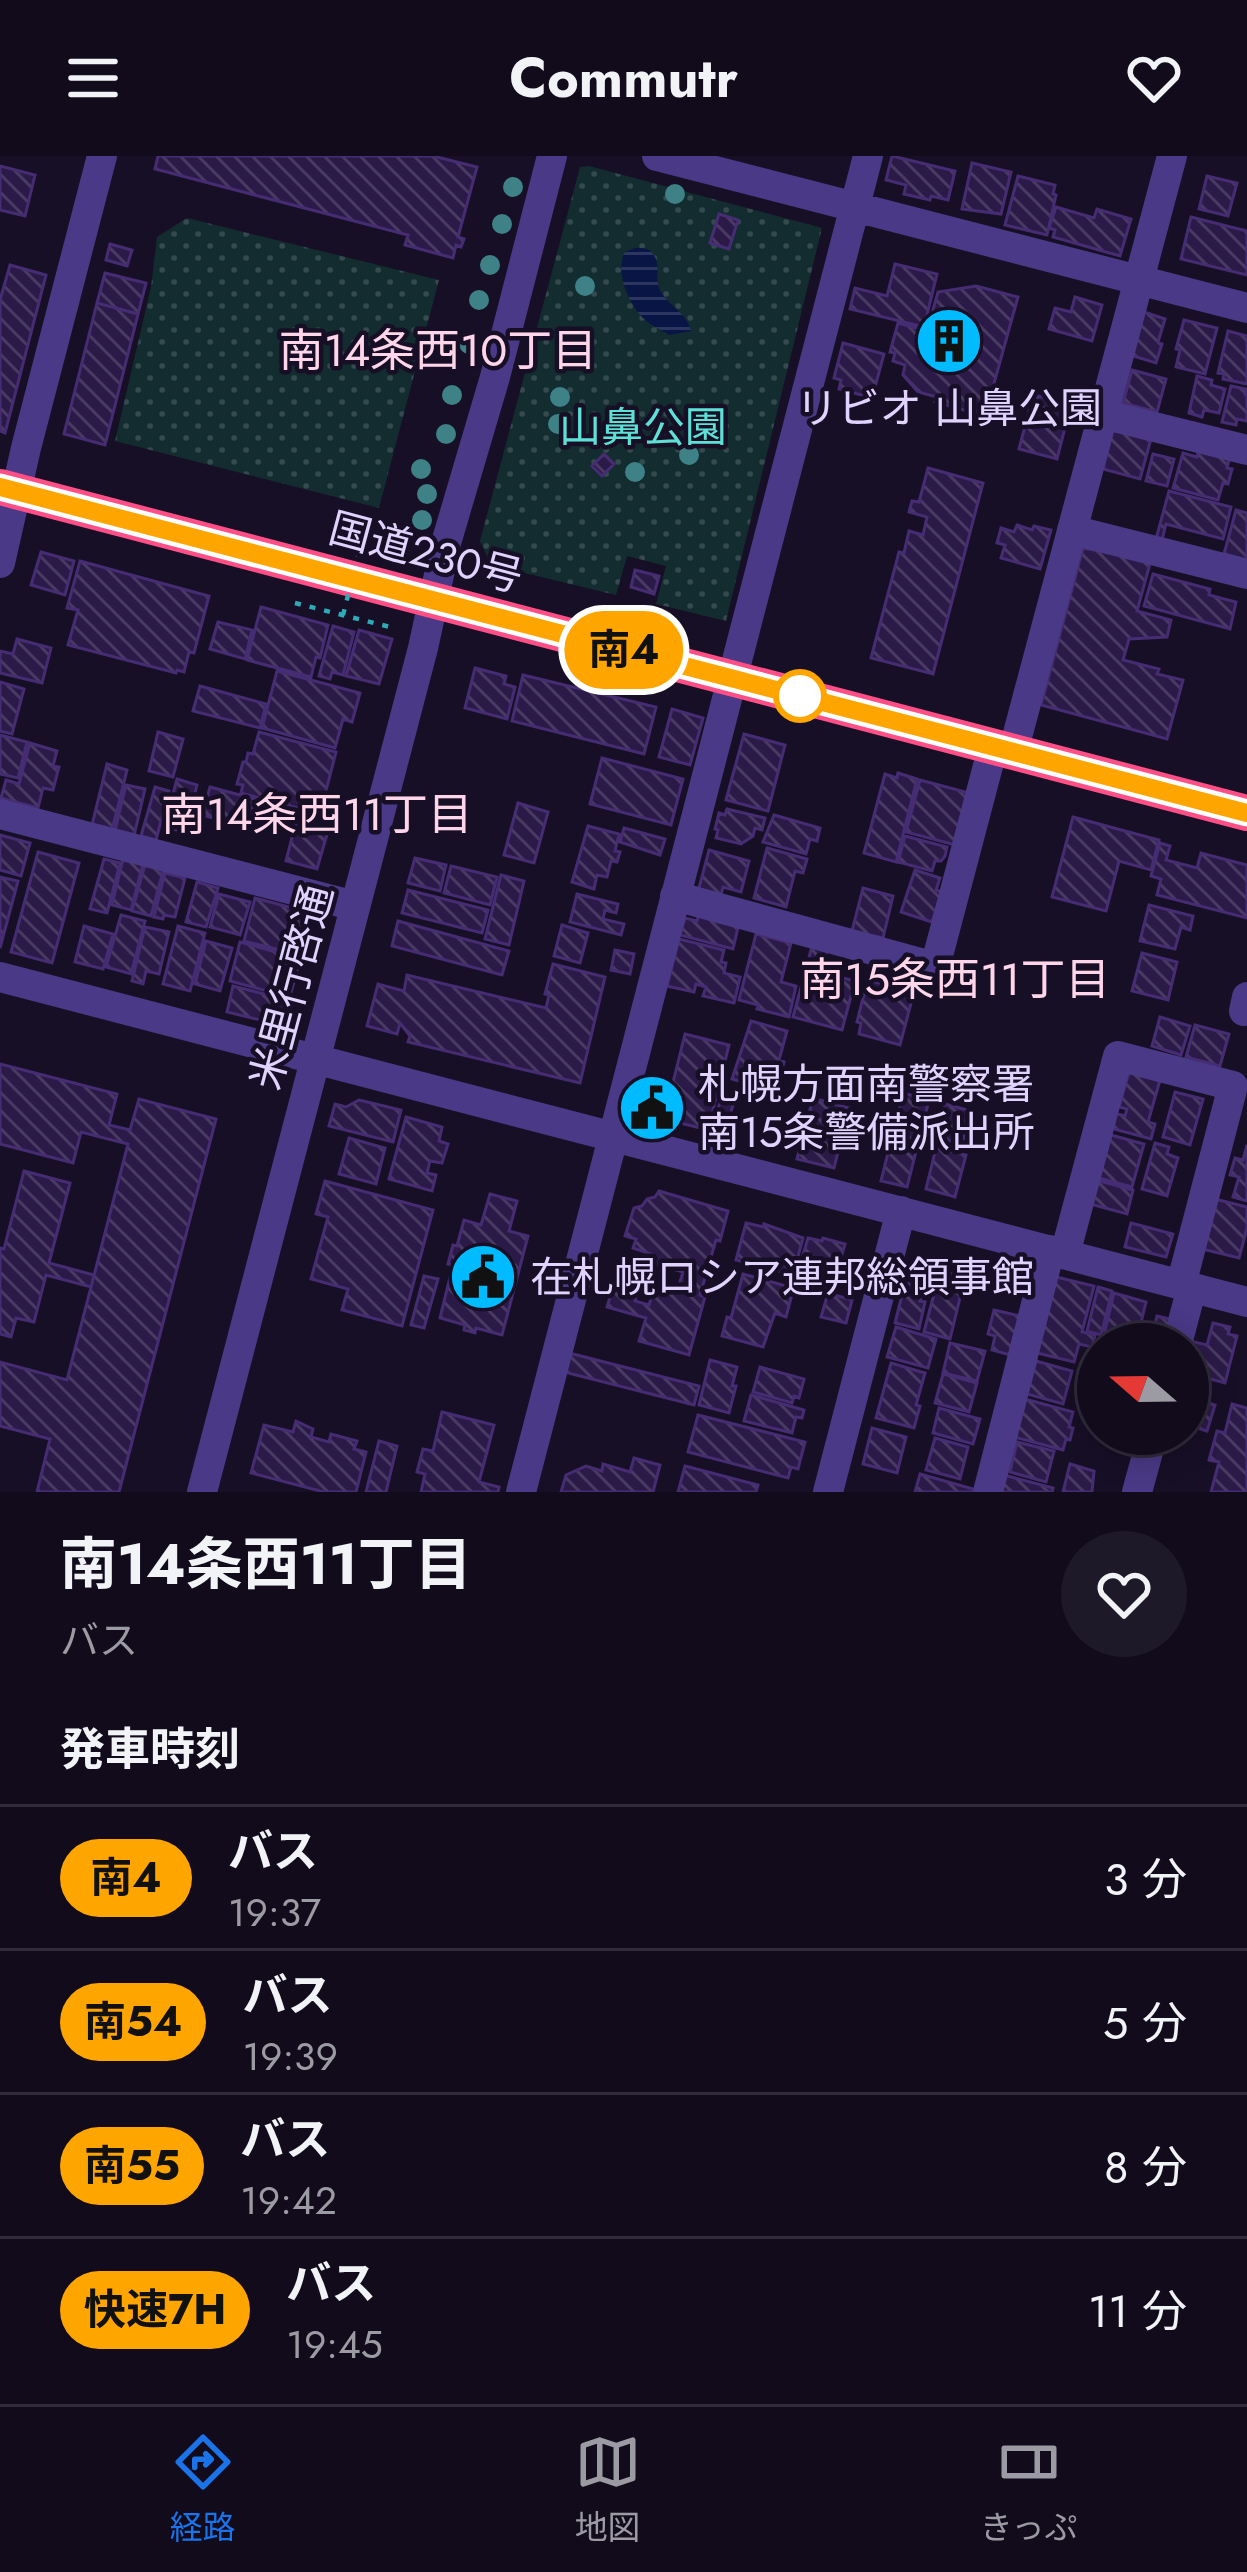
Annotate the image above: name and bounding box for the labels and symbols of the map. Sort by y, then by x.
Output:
building icon: リビオ 山鼻公園 [914,306,984,376]
district label: 南14条西10丁目 [279,318,597,383]
place label: リビオ 山鼻公園 [796,378,1102,439]
park label: 山鼻公園 [559,397,727,458]
street label: 国道230号 [322,497,529,608]
line badge: 南4 [570,611,678,689]
unlabelled marker [775,671,825,721]
district label: 南14条西11丁目 [161,782,473,847]
street label: 米里行啓通 [235,878,348,1096]
district label: 南15条西11丁目 [799,947,1111,1012]
place label: 札幌方面南警察署 南15条警備派出所 [698,1054,1035,1163]
public building icon: 札幌方面南警察署 南15条警備派出所 [617,1073,687,1143]
public building icon: 在札幌ロシア連邦総領事館 [448,1242,518,1312]
place label: 在札幌ロシア連邦総領事館 [530,1247,1034,1308]
north arrow [1077,1323,1209,1455]

